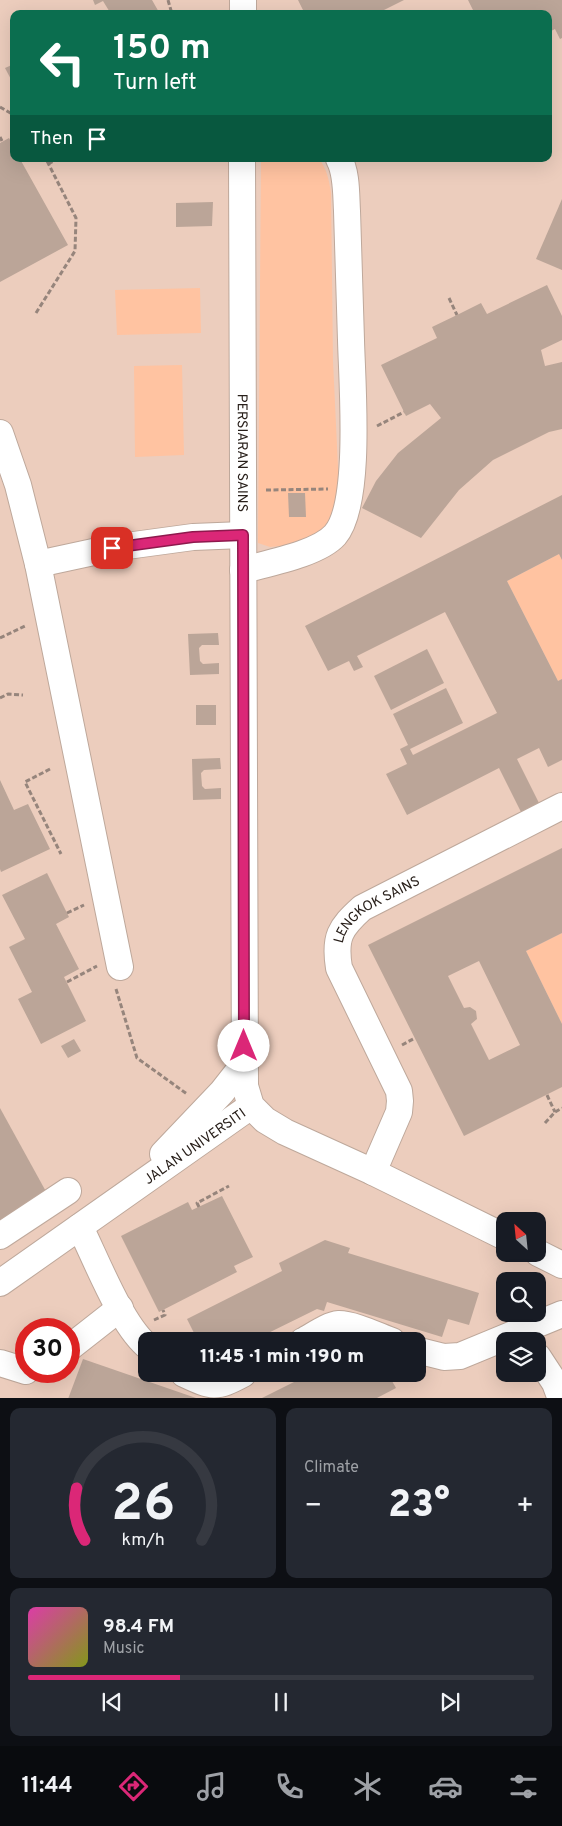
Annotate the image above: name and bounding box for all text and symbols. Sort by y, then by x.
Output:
text: 150 m [113,27,211,71]
icon: left [30,30,95,95]
text: Turn left [113,70,196,97]
icon: arrive [83,125,111,153]
text: Then [30,127,73,151]
street label: PERSIARAN SAINS [233,394,250,512]
pin [91,527,133,569]
icon: arrive [98,534,126,562]
street label: LENGKOK SAINS [331,873,423,945]
position arrow [217,1019,269,1071]
street label: JALAN UNIVERSITI [141,1105,250,1189]
north arrow [496,1212,546,1262]
map controls [496,1212,546,1382]
button: search [496,1272,546,1322]
speed limit sign: 30 [15,1318,80,1383]
button: layers [496,1332,546,1382]
text: 11:45 · 1 min · 190 m [200,1345,364,1369]
text: Climate [304,1458,359,1478]
text: 26 [111,1473,175,1539]
text: 23° [388,1482,450,1531]
text: − [304,1489,322,1525]
text: + [516,1489,534,1525]
text: km/h [121,1529,165,1552]
text: 98.4 FM [103,1615,174,1639]
text: Music [103,1639,144,1659]
icon: previous [98,1688,126,1716]
icon: pause [267,1688,295,1716]
icon: next [436,1688,464,1716]
icon: directions [116,1769,151,1804]
icon: music [194,1769,229,1804]
icon: phone [272,1769,307,1804]
icon: climate [350,1769,385,1804]
icon: car [428,1769,463,1804]
icon: filters [506,1769,541,1804]
text: 11:44 [21,1773,73,1800]

